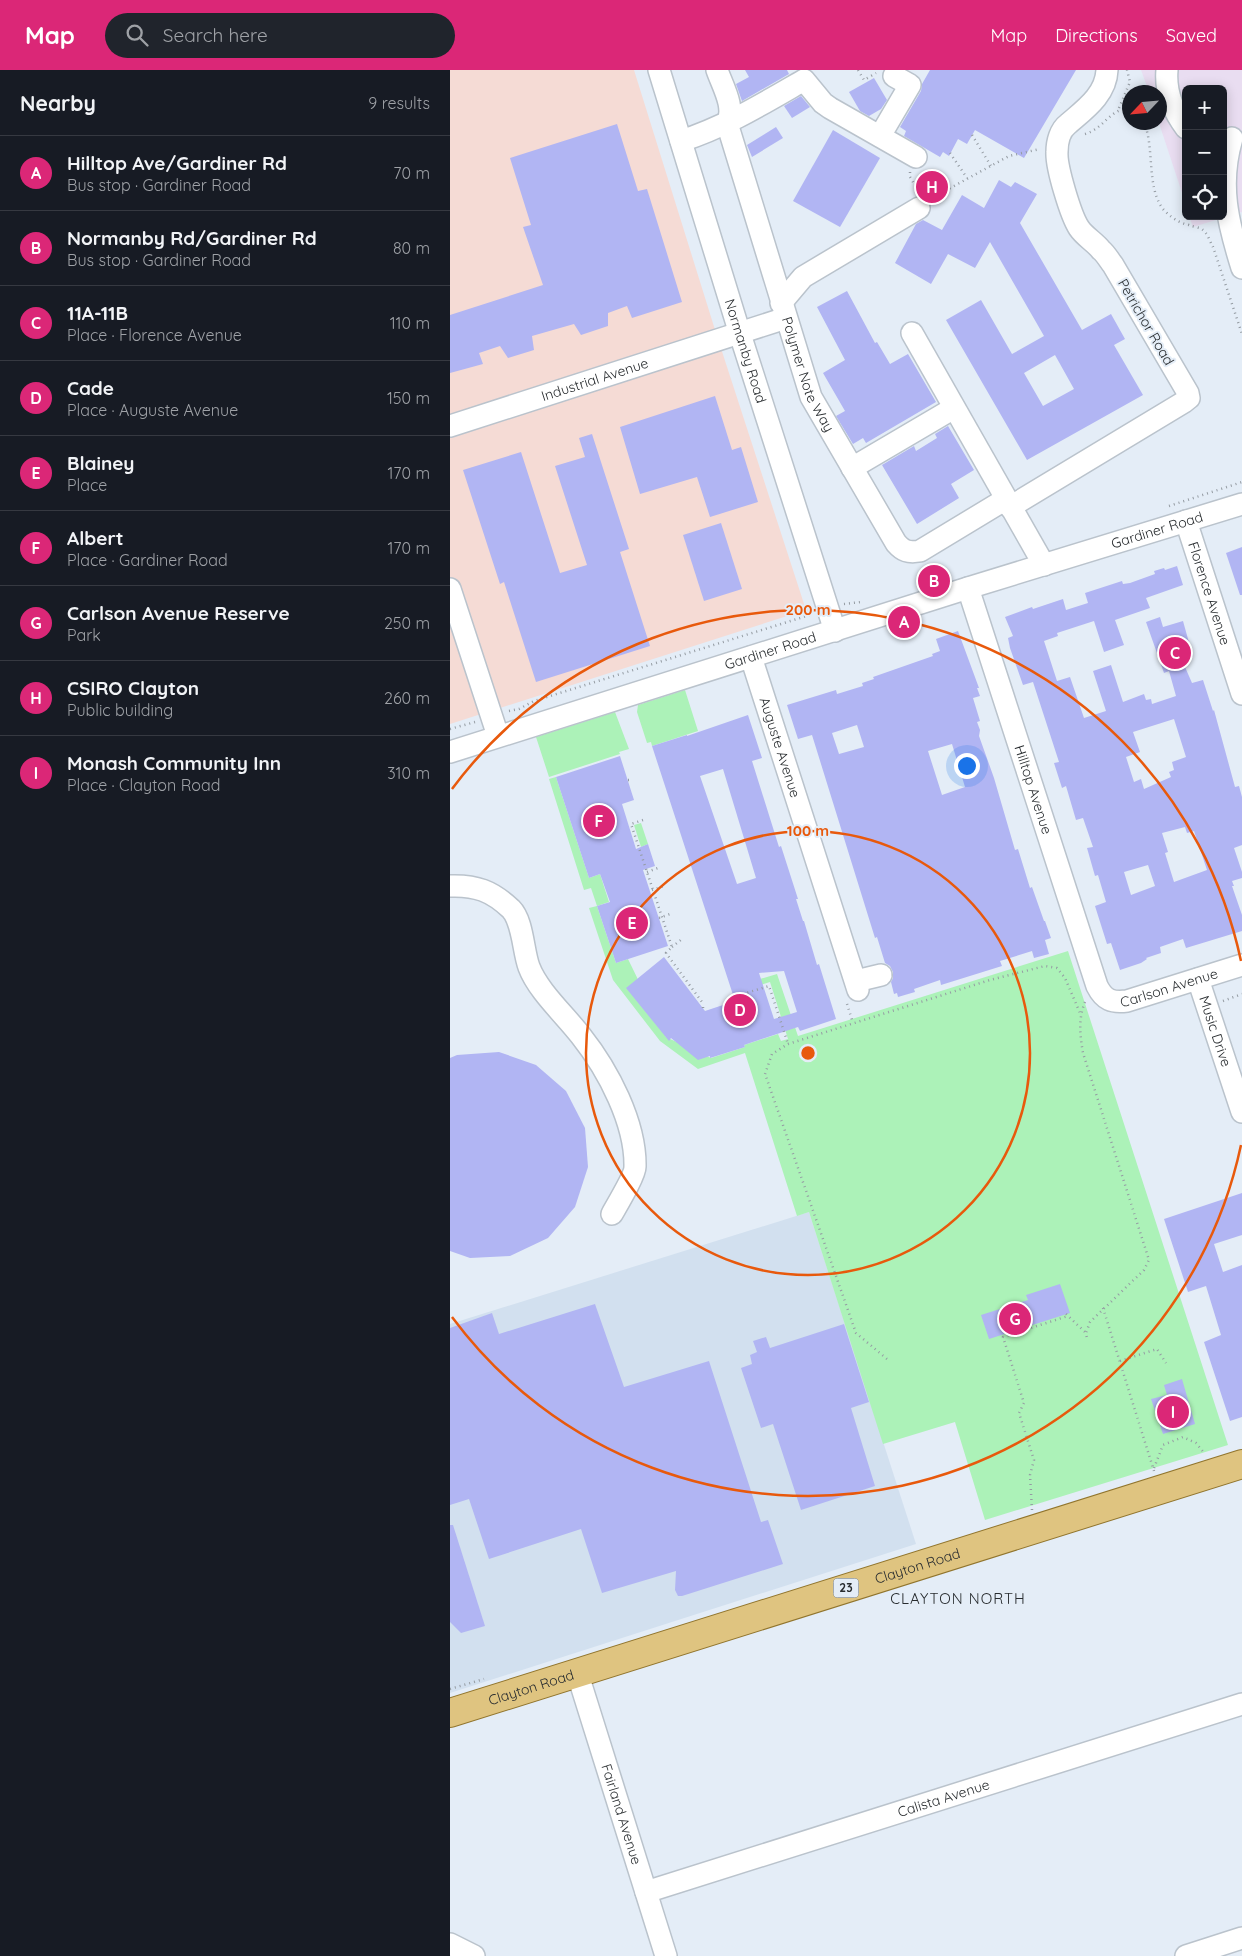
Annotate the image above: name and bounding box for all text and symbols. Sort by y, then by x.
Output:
search box [105,13,455,58]
text: Map [25,20,75,50]
icon: search [123,21,151,49]
text: Search here [163,23,268,47]
text: Map [990,24,1027,47]
text: Directions [1055,24,1138,47]
text: Saved [1166,24,1217,47]
north arrow [1122,85,1167,130]
map controls [1182,85,1227,220]
button: + [1182,85,1227,130]
text: Nearby [20,90,96,116]
text: 9 results [368,93,430,113]
button: − [1182,130,1227,175]
text: Hilltop Ave/Gardiner Rd [67,151,287,175]
text: A [31,163,41,183]
text: 70 m [393,163,430,183]
pin: H [916,168,948,206]
text: Bus stop · Gardiner Road [67,175,251,195]
button: locate [1182,175,1227,220]
text: Normanby Rd/Gardiner Rd [67,226,317,250]
text: B [31,238,41,258]
text: 80 m [393,238,430,258]
text: Bus stop · Gardiner Road [67,250,251,270]
street label: Petrichor Road [1114,276,1178,368]
street label: Normanby Road [721,297,771,405]
text: 11A-11B [67,301,128,325]
text: C [31,313,41,333]
text: 110 m [390,313,430,333]
street label: Polymer Note Way [778,315,838,435]
text: Place · Florence Avenue [67,325,242,345]
street label: Industrial Avenue [539,354,651,405]
text: Cade [67,376,114,400]
text: D [30,388,42,408]
text: 150 m [387,388,430,408]
text: Place · Auguste Avenue [67,400,238,420]
text: Blainey [67,451,135,475]
text: E [31,463,41,483]
text: 170 m [387,463,430,483]
text: Place [67,475,107,495]
street label: Gardiner Road [1109,508,1205,553]
text: Albert [67,526,123,550]
text: F [32,538,41,558]
text: 170 m [387,538,430,558]
street label: Florence Avenue [1184,539,1235,647]
text: Place · Gardiner Road [67,550,228,570]
pin: B [918,562,950,600]
text: 200 m [786,600,831,619]
text: Carlson Avenue Reserve [67,601,290,625]
pin: A [888,603,920,641]
text: G [30,613,42,633]
text: 250 m [384,613,430,633]
text: Park [67,625,101,645]
street label: Gardiner Road [722,628,818,673]
pin: C [1159,634,1191,672]
text: CSIRO Clayton [67,676,199,700]
text: H [30,688,42,708]
text: 260 m [384,688,430,708]
street label: Auguste Avenue [756,695,805,800]
text: Public building [67,700,173,720]
street label: Hilltop Avenue [1010,743,1056,837]
text: Monash Community Inn [67,751,281,775]
your location [954,753,980,779]
text: I [34,763,38,783]
text: 310 m [387,763,430,783]
text: Place · Clayton Road [67,775,220,795]
pin: F [583,802,615,840]
text: 100 m [787,821,829,840]
pin: E [616,904,648,942]
street label: Carlson Avenue [1119,964,1220,1011]
pin: D [724,991,756,1029]
street label: Music Drive [1195,993,1235,1069]
centre of rings [799,1044,817,1062]
pin: G [999,1300,1031,1338]
pin: I [1157,1393,1189,1431]
street label: Clayton Road [872,1544,962,1588]
road number: 23 [834,1579,858,1598]
district label: CLAYTON NORTH [890,1589,1026,1608]
street label: Clayton Road [486,1666,576,1709]
street label: Fairland Avenue [597,1762,646,1867]
street label: Calista Avenue [895,1775,992,1821]

